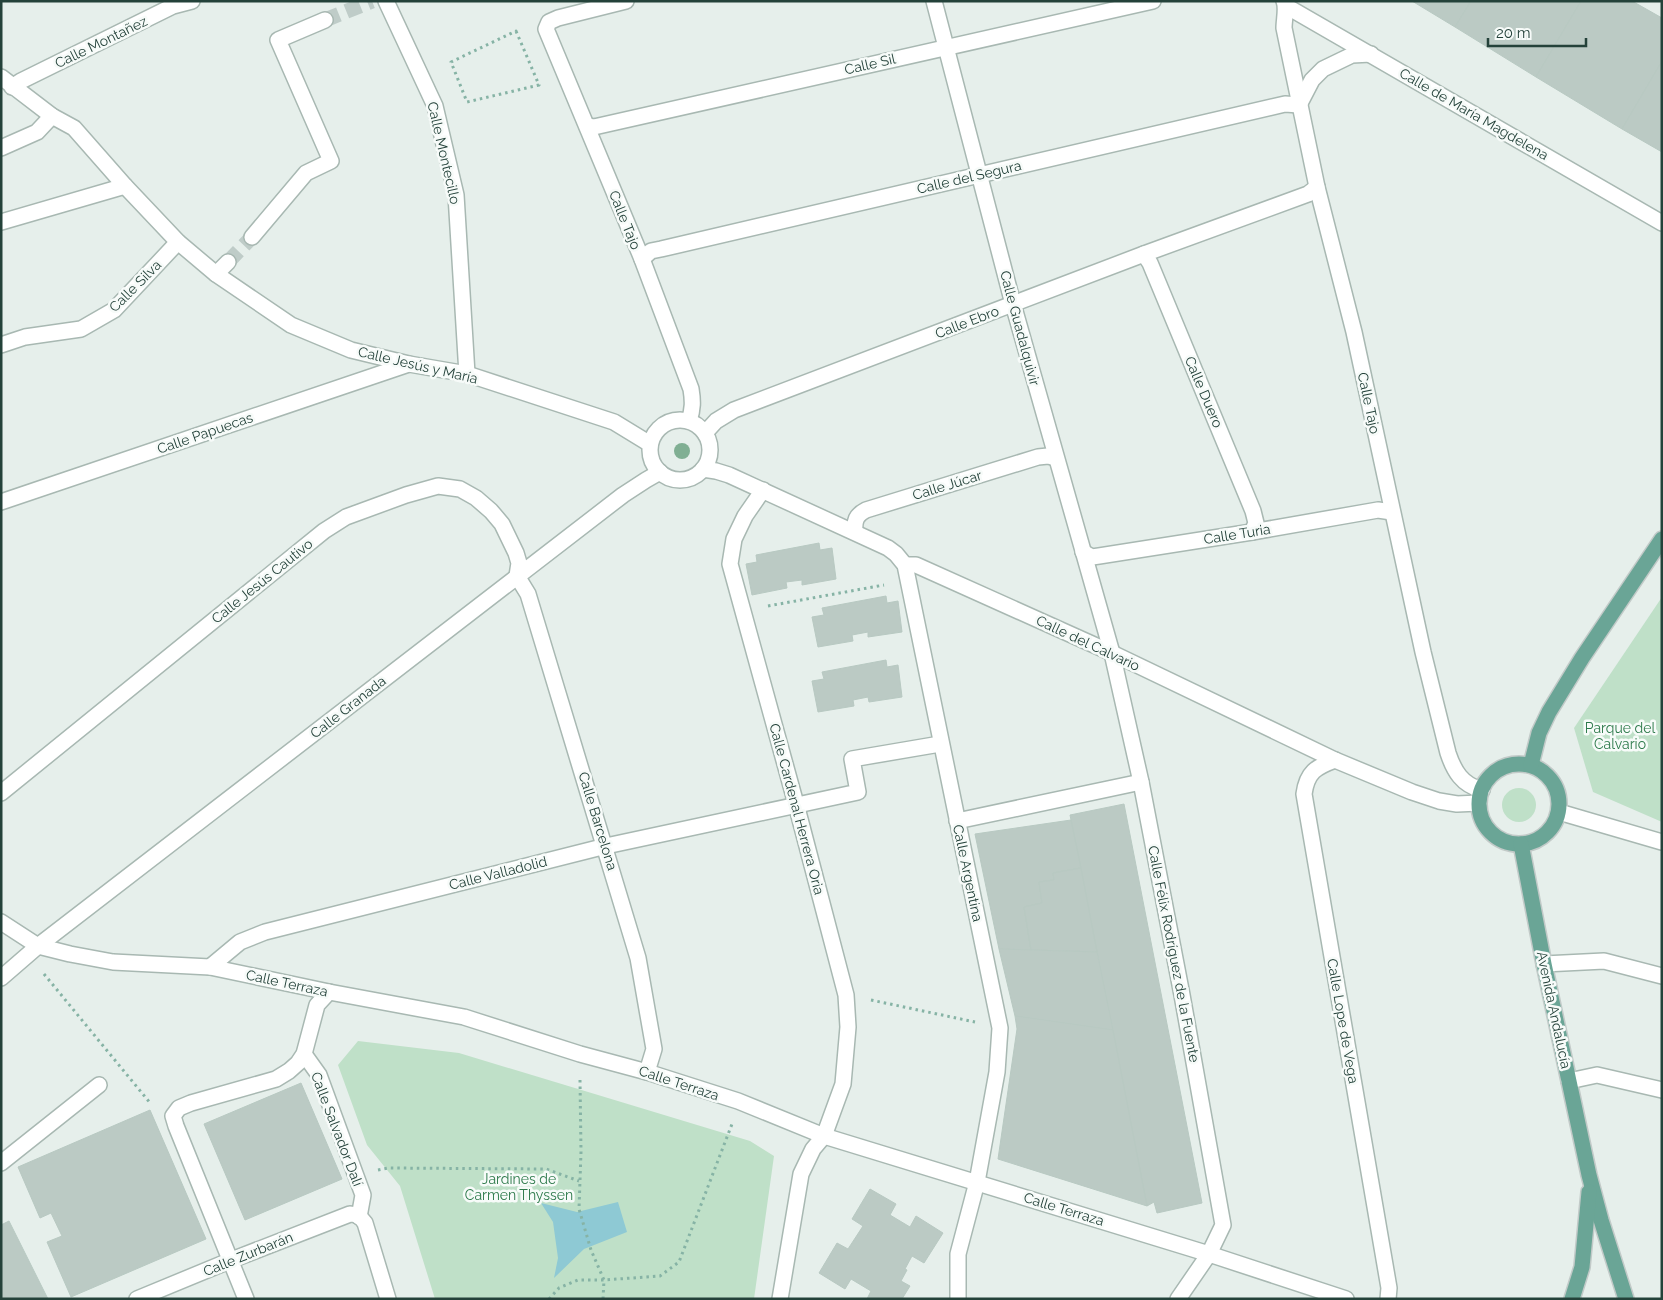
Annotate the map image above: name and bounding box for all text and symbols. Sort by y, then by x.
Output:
street label: Calle Montañez [52,13,150,71]
scale bar [1488,15,1586,47]
text: 20 m [1496,24,1531,42]
street label: Calle Sil [843,50,897,78]
street label: Calle de María Magdelena [1397,65,1551,163]
street label: Calle Montecillo [424,100,464,206]
street label: Calle del Segura [915,157,1023,197]
street label: Calle Tajo [606,188,644,252]
street label: Calle Silva [106,257,164,315]
street label: Calle Guadalquivir [997,269,1043,387]
street label: Calle Ebro [933,303,1001,341]
street label: Calle Jesús y María [357,343,479,387]
street label: Calle Duero [1182,354,1226,430]
street label: Calle Tajo [1355,371,1383,435]
street label: Calle Papuecas [155,409,255,457]
street label: Calle Júcar [910,467,984,503]
street label: Calle Turia [1202,521,1272,547]
street label: Calle Jesús Cautivo [208,535,316,627]
street label: Calle del Calvario [1034,612,1142,674]
street label: Calle Granada [307,673,389,741]
park label: Parque del Calvario [1585,720,1655,752]
street label: Calle Cardenal Herrera Oria [766,722,828,896]
street label: Calle Barcelona [575,770,621,872]
street label: Calle Argentina [950,823,986,923]
street label: Calle Félix Rodríguez de la Fuente [1145,844,1203,1064]
street label: Calle Valladolid [447,853,549,893]
street label: Avenida Andalucía [1534,950,1574,1070]
street label: Calle Lope de Vega [1324,957,1362,1085]
street label: Calle Terraza [245,967,329,999]
street label: Calle Terraza [637,1063,721,1103]
street label: Calle Salvador Dalí [308,1070,366,1189]
park label: Jardines de Carmen Thyssen [465,1171,573,1203]
street label: Calle Terraza [1022,1189,1106,1229]
street label: Calle Zurbarán [201,1229,295,1279]

